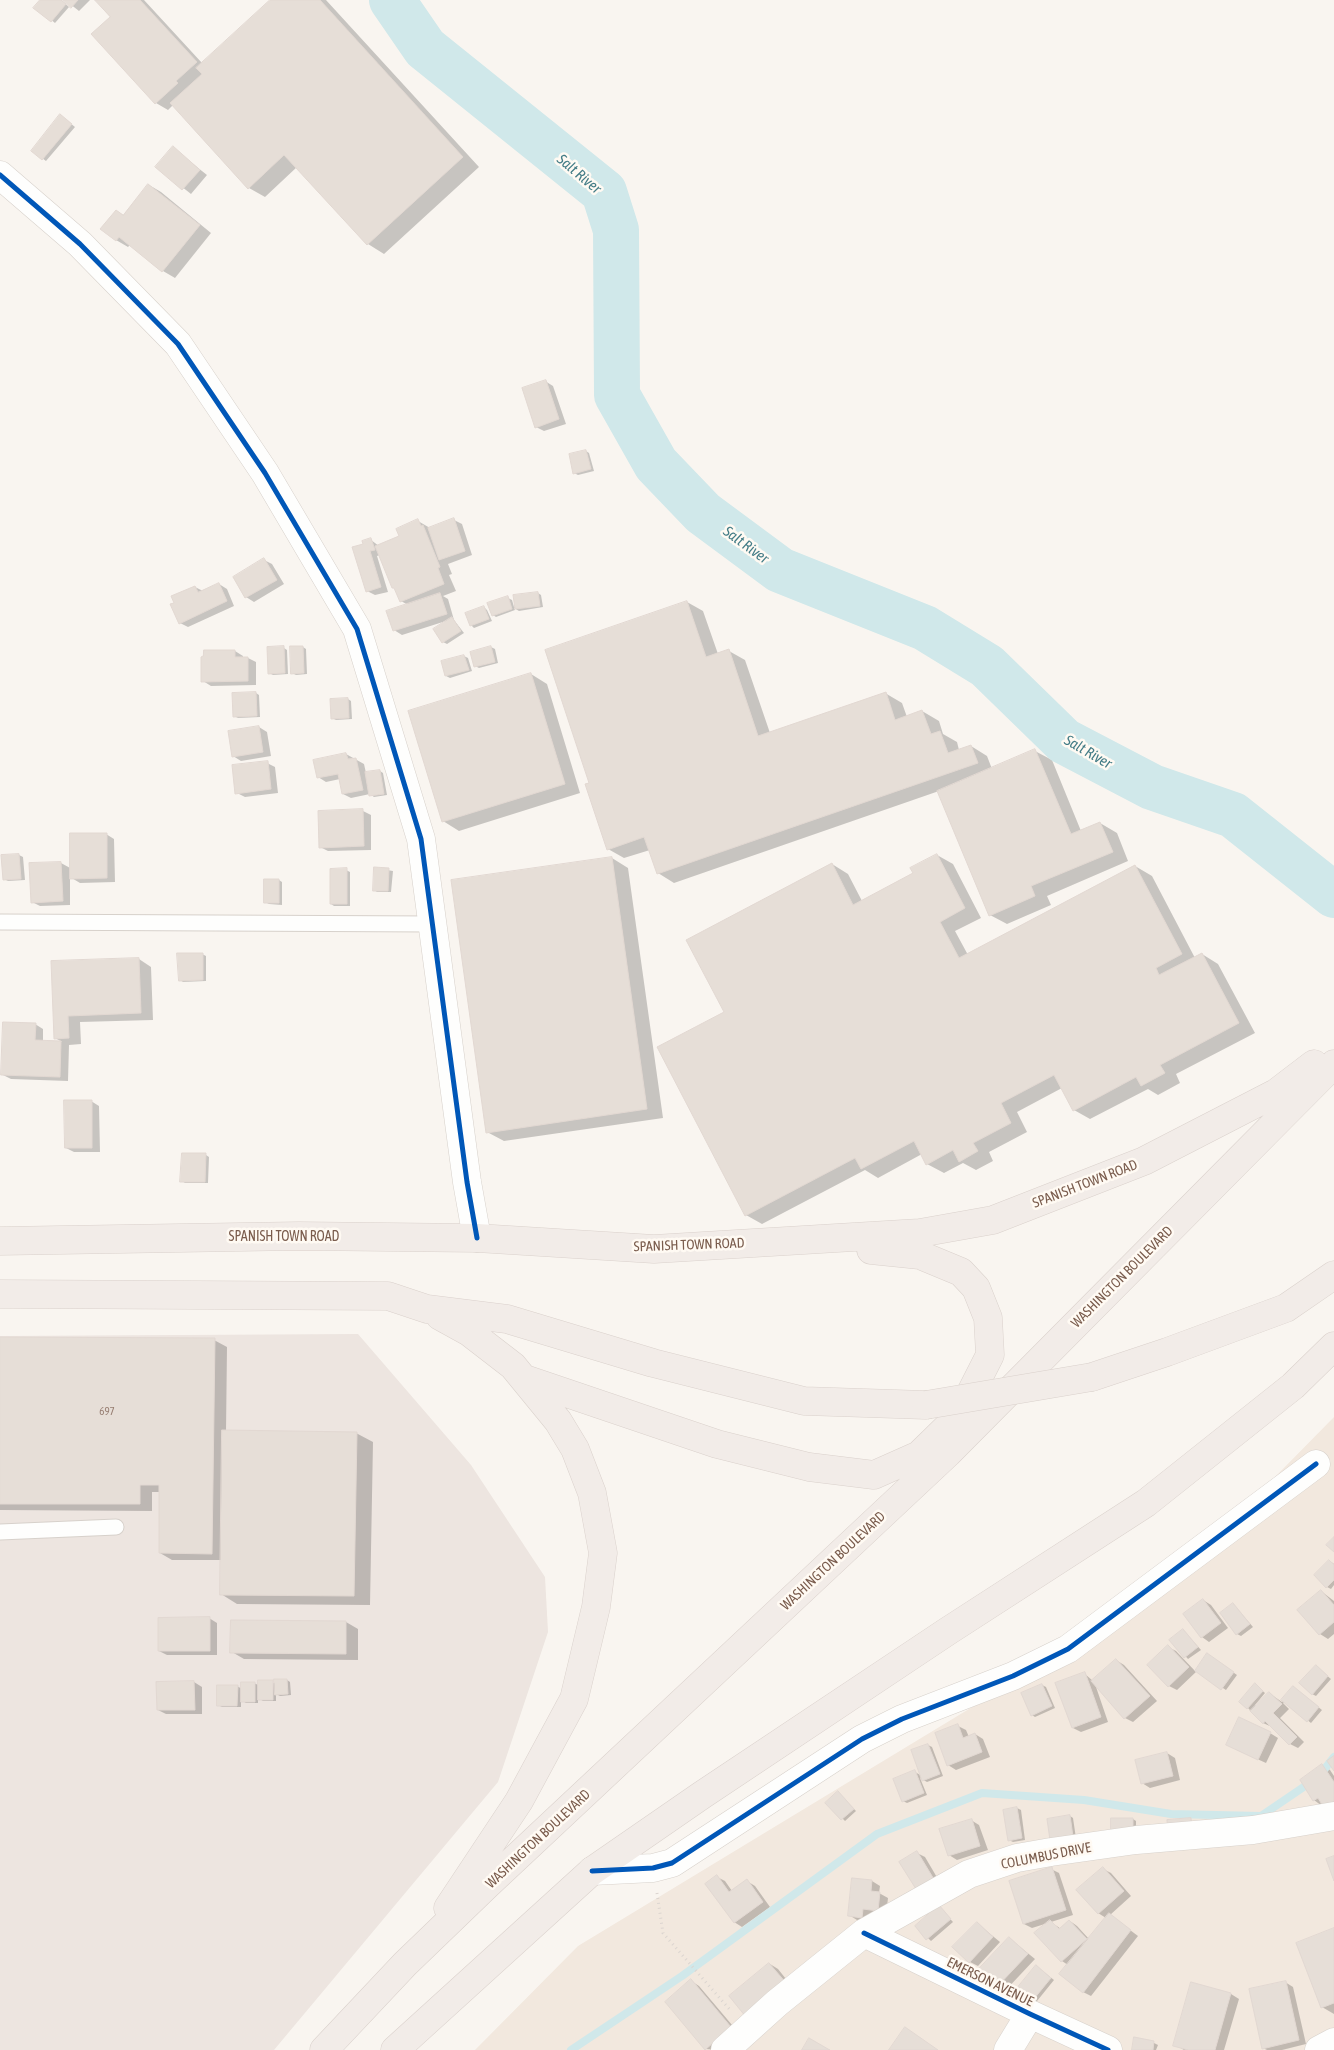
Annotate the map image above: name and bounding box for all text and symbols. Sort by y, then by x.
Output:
water label: Salt River [553,150,605,198]
water label: Salt River [720,522,772,568]
water label: Salt River [1061,731,1115,773]
street label: SPANISH TOWN ROAD [1030,1156,1140,1212]
street label: WASHINGTON BOULEVARD [1068,1223,1176,1331]
street label: SPANISH TOWN ROAD [229,1229,339,1245]
street label: SPANISH TOWN ROAD [633,1235,745,1255]
house number: 697 [99,1405,115,1419]
street label: WASHINGTON BOULEVARD [777,1508,889,1614]
street label: WASHINGTON BOULEVARD [482,1786,594,1892]
street label: COLUMBUS DRIVE [1000,1839,1092,1873]
street label: EMERSON AVENUE [944,1954,1036,2010]

